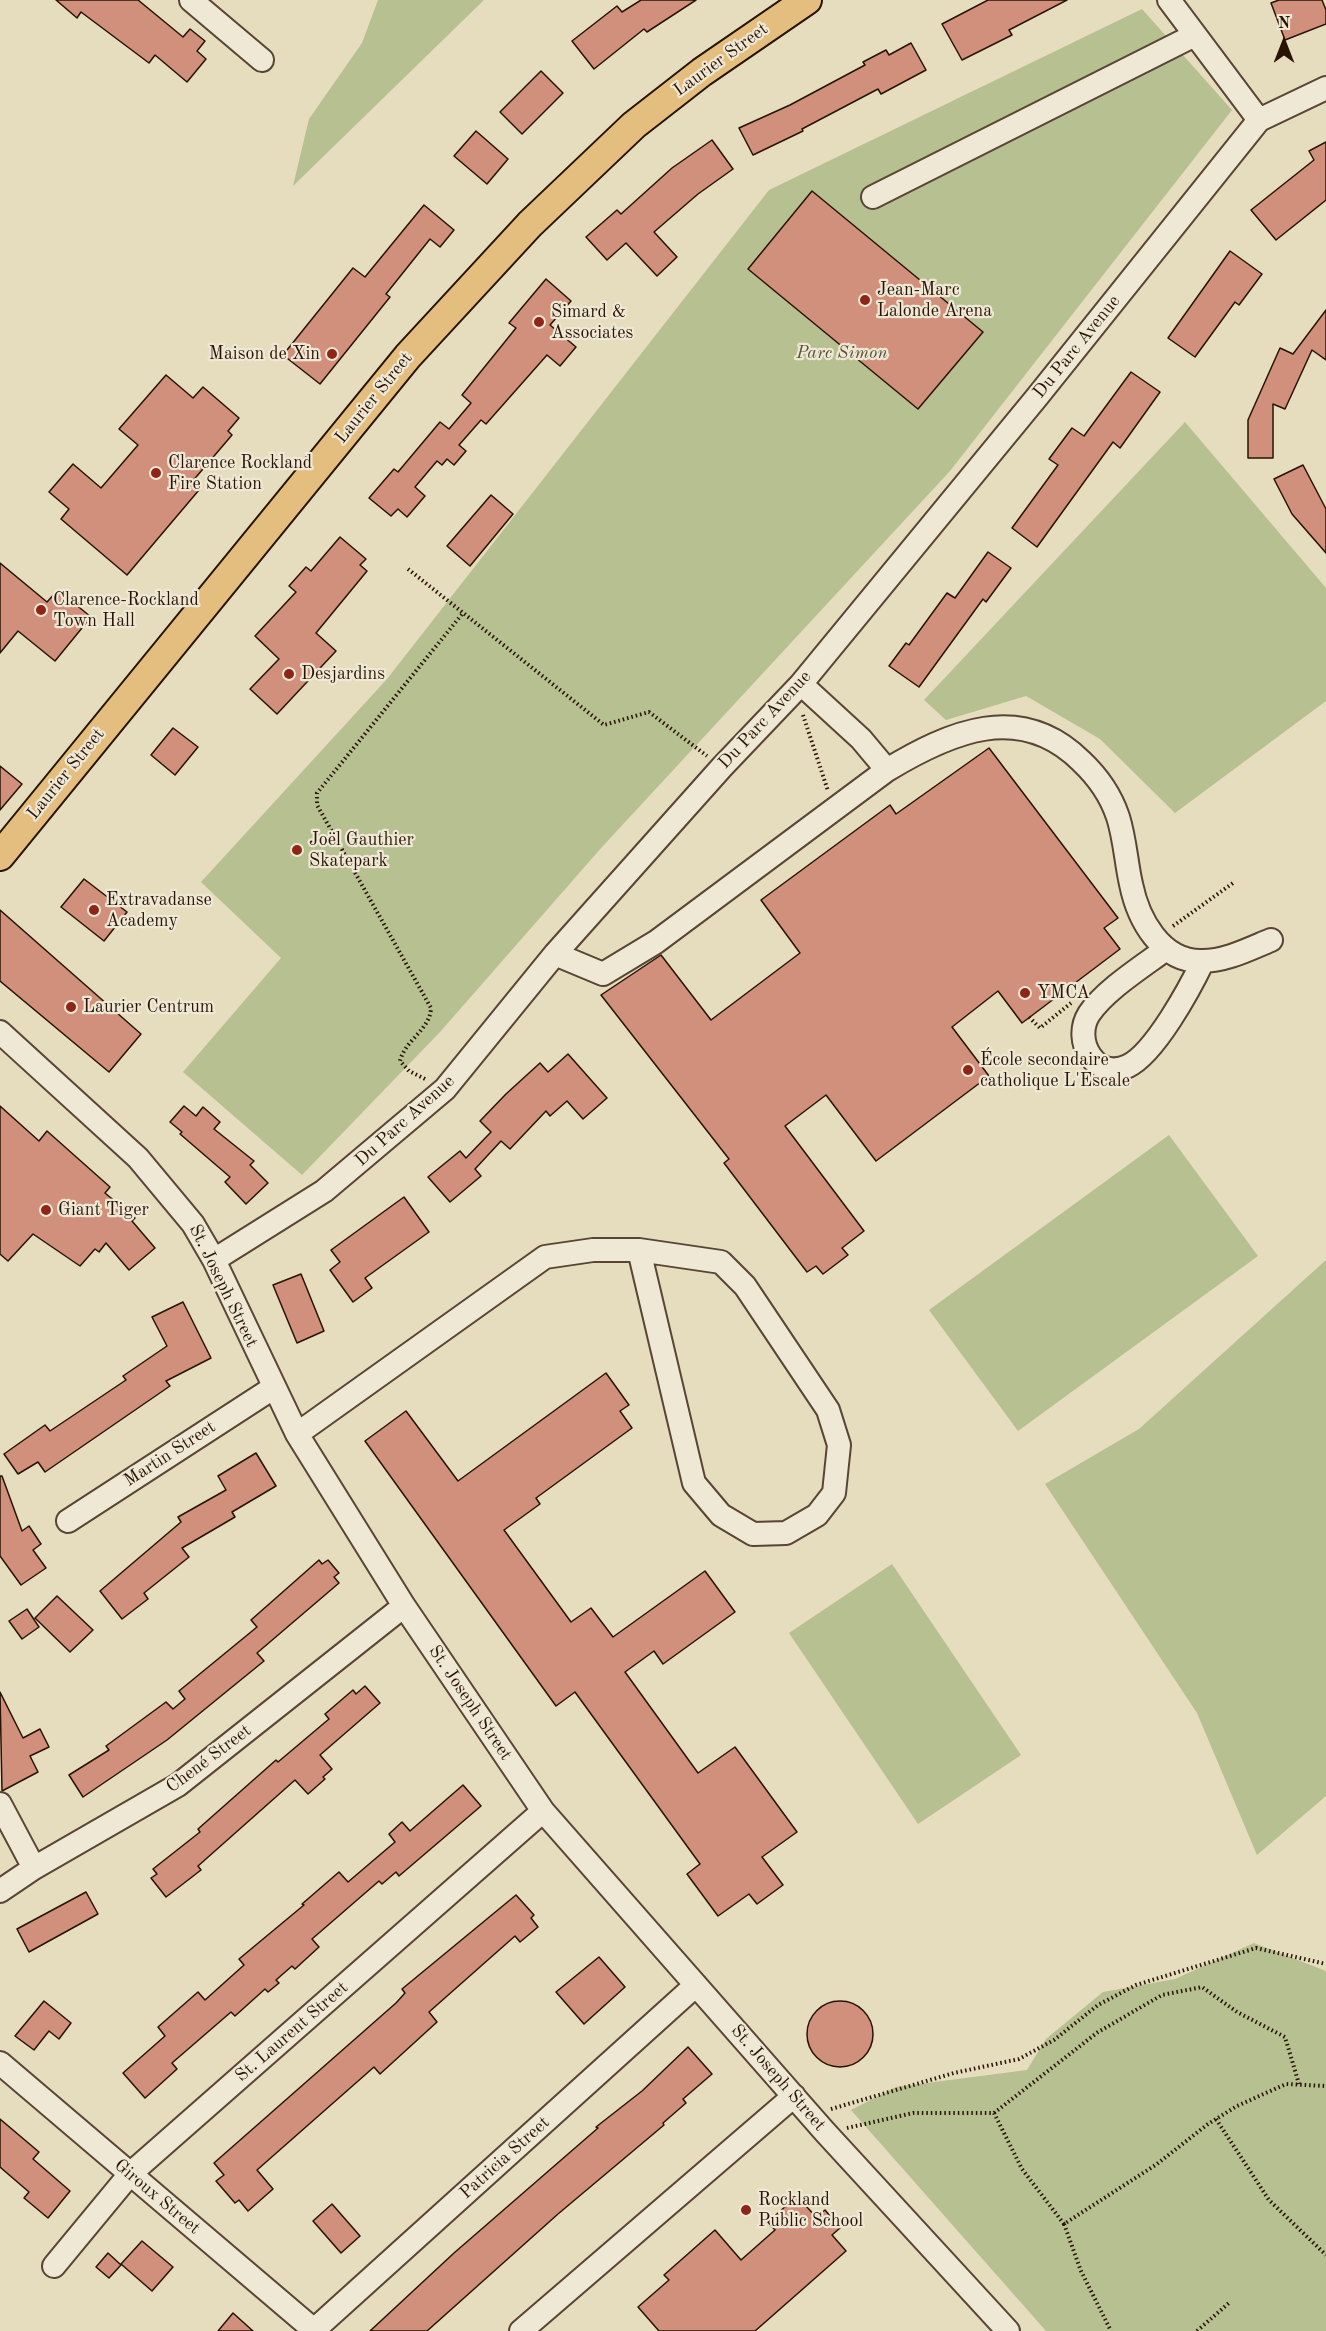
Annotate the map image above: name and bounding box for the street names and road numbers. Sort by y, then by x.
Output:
street label: Laurier Street [670,19,772,101]
street label: Du Parc Avenue [1029,291,1125,403]
street label: Laurier Street [331,348,417,448]
street label: Du Parc Avenue [714,666,816,774]
street label: Laurier Street [23,724,109,824]
street label: Du Parc Avenue [351,1071,459,1171]
street label: St. Joseph Street [184,1221,262,1351]
street label: Martin Street [120,1416,220,1492]
street label: St. Joseph Street [424,1641,516,1765]
street label: Chené Street [162,1720,256,1798]
street label: St. Laurent Street [231,1977,353,2087]
street label: St. Joseph Street [726,2020,830,2136]
street label: Patricia Street [456,2112,554,2204]
street label: Giroux Street [110,2155,204,2239]

